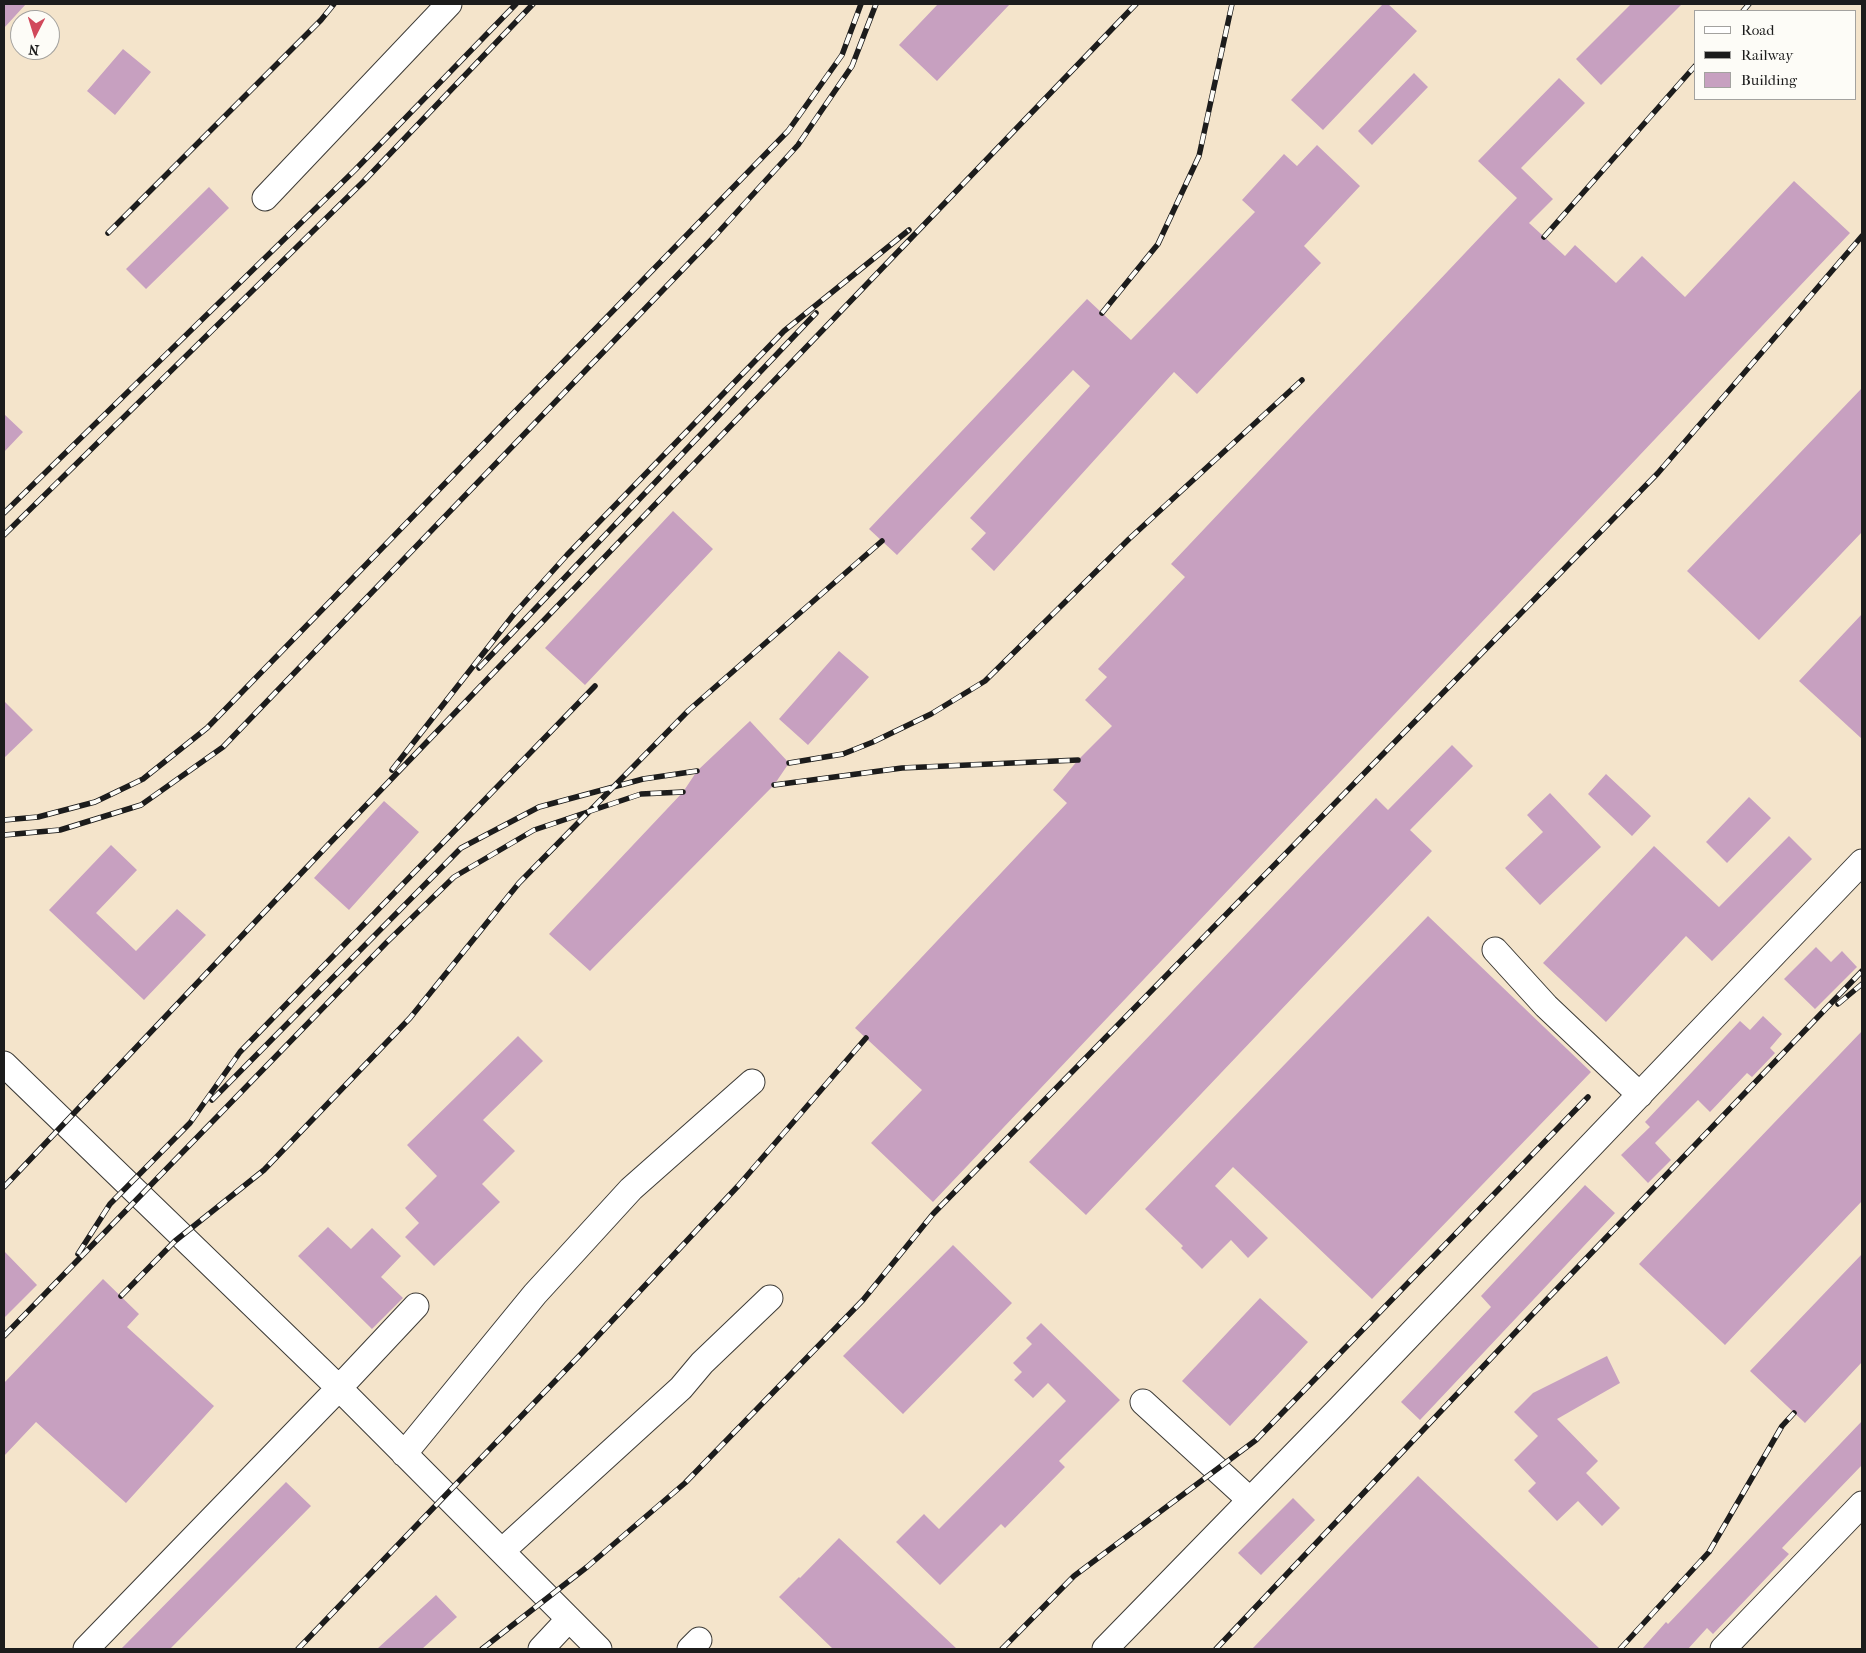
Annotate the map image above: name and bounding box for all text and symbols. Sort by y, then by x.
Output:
north arrow [10,10,60,60]
legend [1694,10,1856,100]
text: Road [1741,21,1774,39]
text: N [28,41,40,58]
text: Railway [1741,46,1793,64]
text: Building [1741,71,1797,89]

